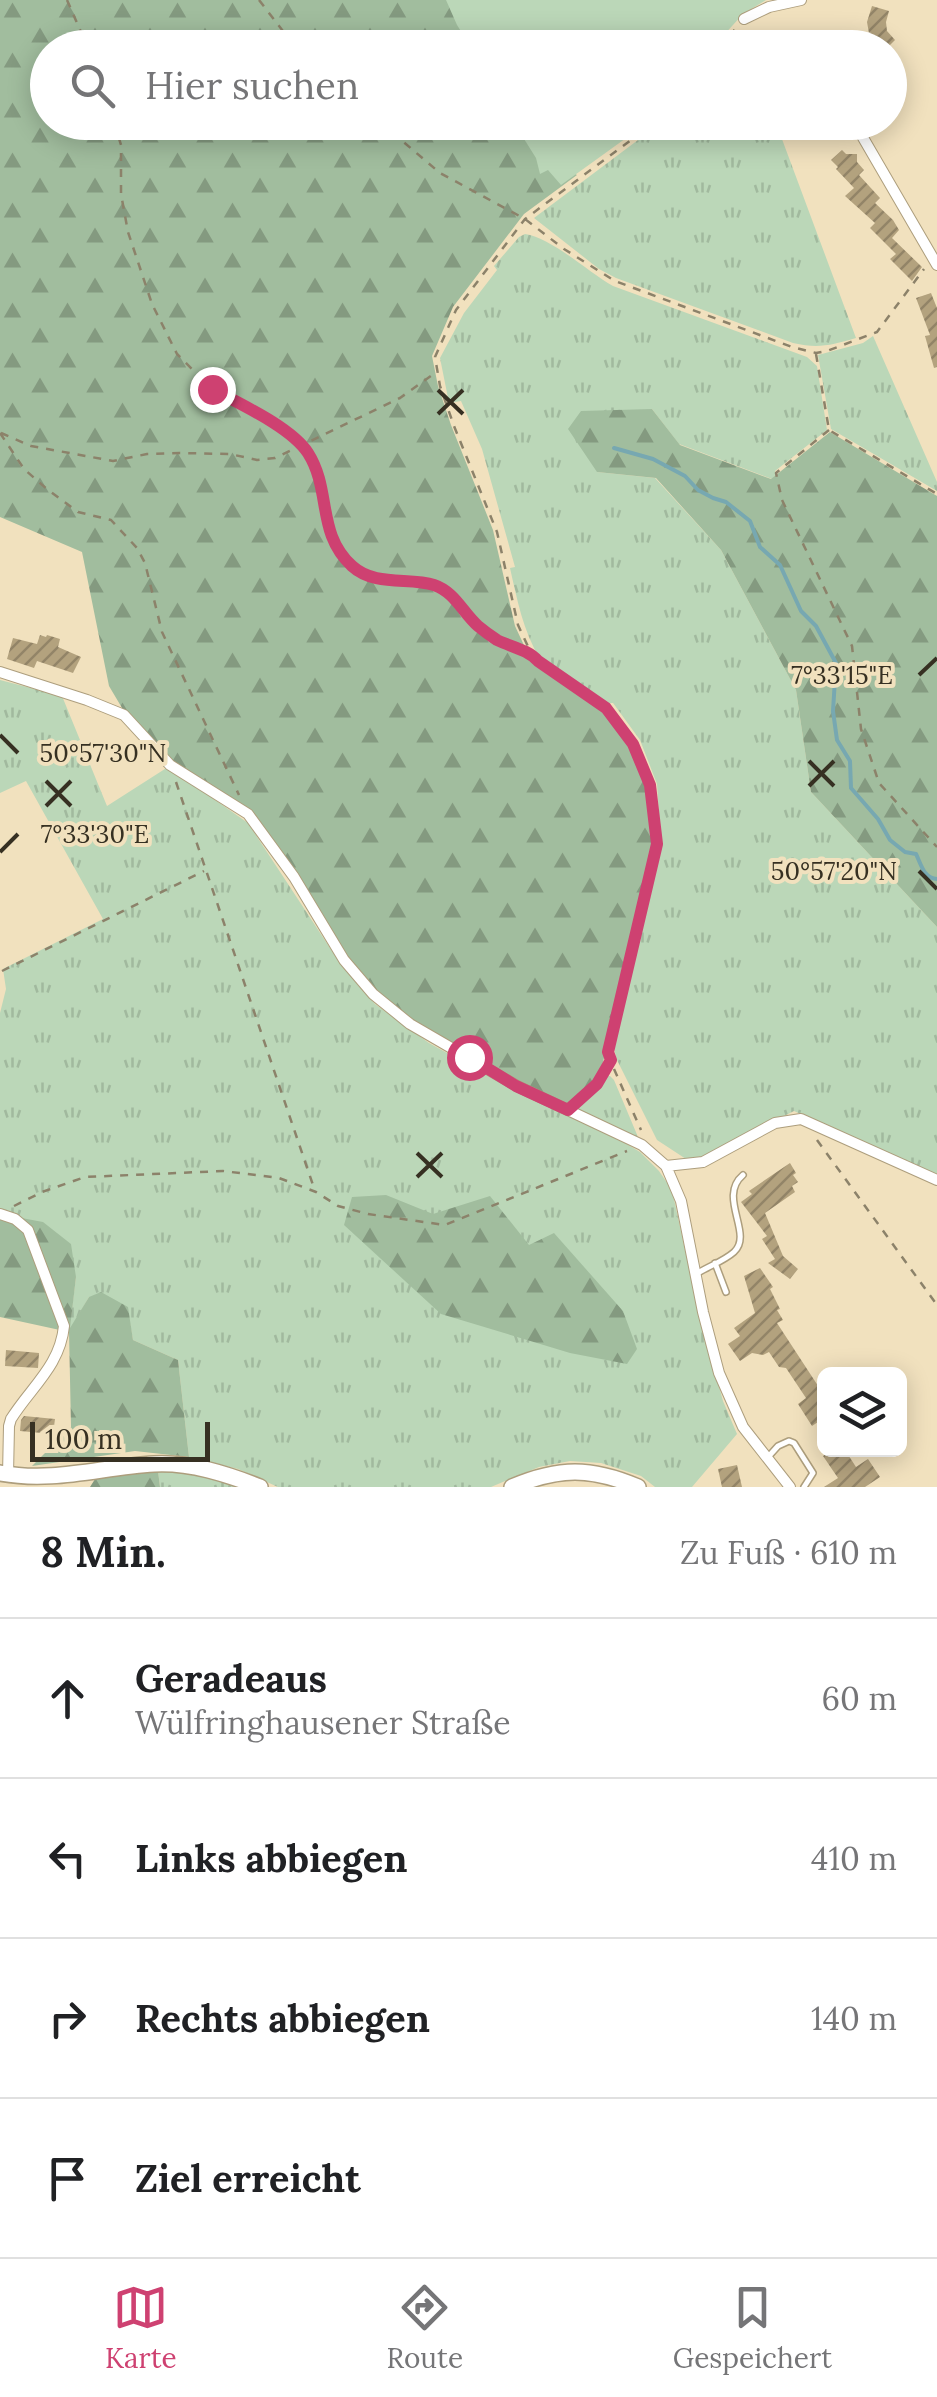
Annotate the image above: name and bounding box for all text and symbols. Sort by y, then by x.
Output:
search box [30,30,907,140]
icon: search [65,58,120,113]
text: Hier suchen [145,61,359,109]
route end [190,367,236,413]
text: 7°33'15"E [791,659,893,691]
text: 50°57'30"N [40,737,166,769]
text: 7°33'30"E [41,818,149,850]
text: 50°57'20"N [771,855,897,887]
route start [447,1035,493,1081]
map controls [817,1367,907,1457]
button: layers [817,1367,907,1457]
scale bar [30,1417,210,1462]
text: 100 m [45,1421,122,1457]
text: 8 Min. [40,1525,166,1579]
text: Zu Fuß · 610 m [680,1532,897,1573]
text: Geradeaus [135,1654,327,1702]
icon: ahead [40,1671,95,1726]
text: 60 m [822,1678,897,1719]
text: Wülfringhausener Straße [135,1702,511,1743]
icon: left [40,1831,95,1886]
text: Links abbiegen [135,1834,407,1882]
text: 410 m [811,1838,897,1879]
icon: right [40,1991,95,2046]
text: Rechts abbiegen [135,1994,430,2042]
text: 140 m [811,1998,897,2039]
icon: arrive [40,2151,95,2206]
text: Ziel erreicht [135,2154,361,2202]
tab: Karte [105,2280,177,2376]
tab: Route [387,2280,463,2376]
tab: Gespeichert [673,2280,832,2376]

